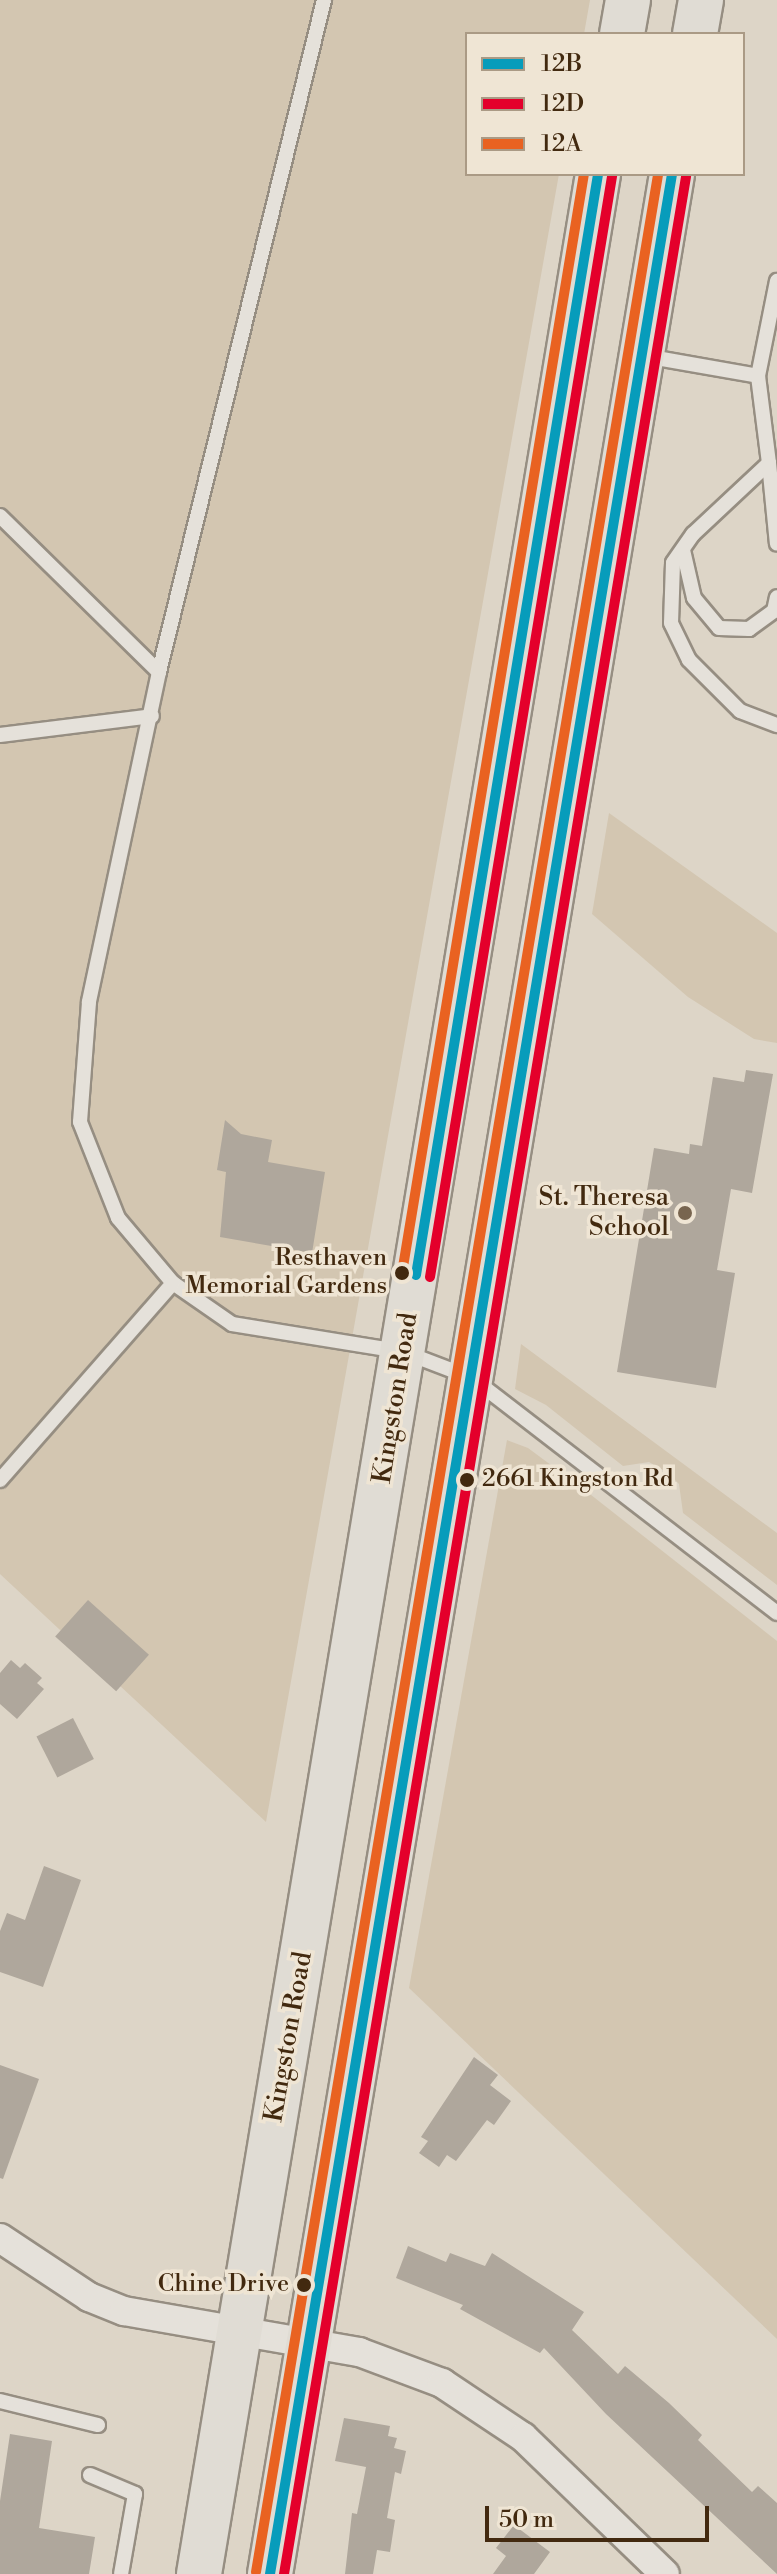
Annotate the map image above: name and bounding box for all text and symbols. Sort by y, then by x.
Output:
legend [465,32,745,176]
text: 12B [541,49,582,79]
text: 12D [541,89,584,119]
text: 12A [541,129,582,159]
place label: St. Theresa School [539,1182,669,1244]
marker: St. Theresa School [676,1204,694,1222]
place label: Resthaven Memorial Gardens [186,1245,387,1301]
marker: Resthaven Memorial Gardens [394,1265,410,1281]
street label: Kingston Road [367,1310,425,1486]
place label: 2661 Kingston Rd [482,1466,673,1494]
marker: 2661 Kingston Rd [459,1472,475,1488]
street label: Kingston Road [259,1949,319,2125]
place label: Chine Drive [158,2271,289,2299]
marker: Chine Drive [296,2277,312,2293]
scale bar [489,2490,713,2540]
text: 50 m [499,2505,554,2535]

